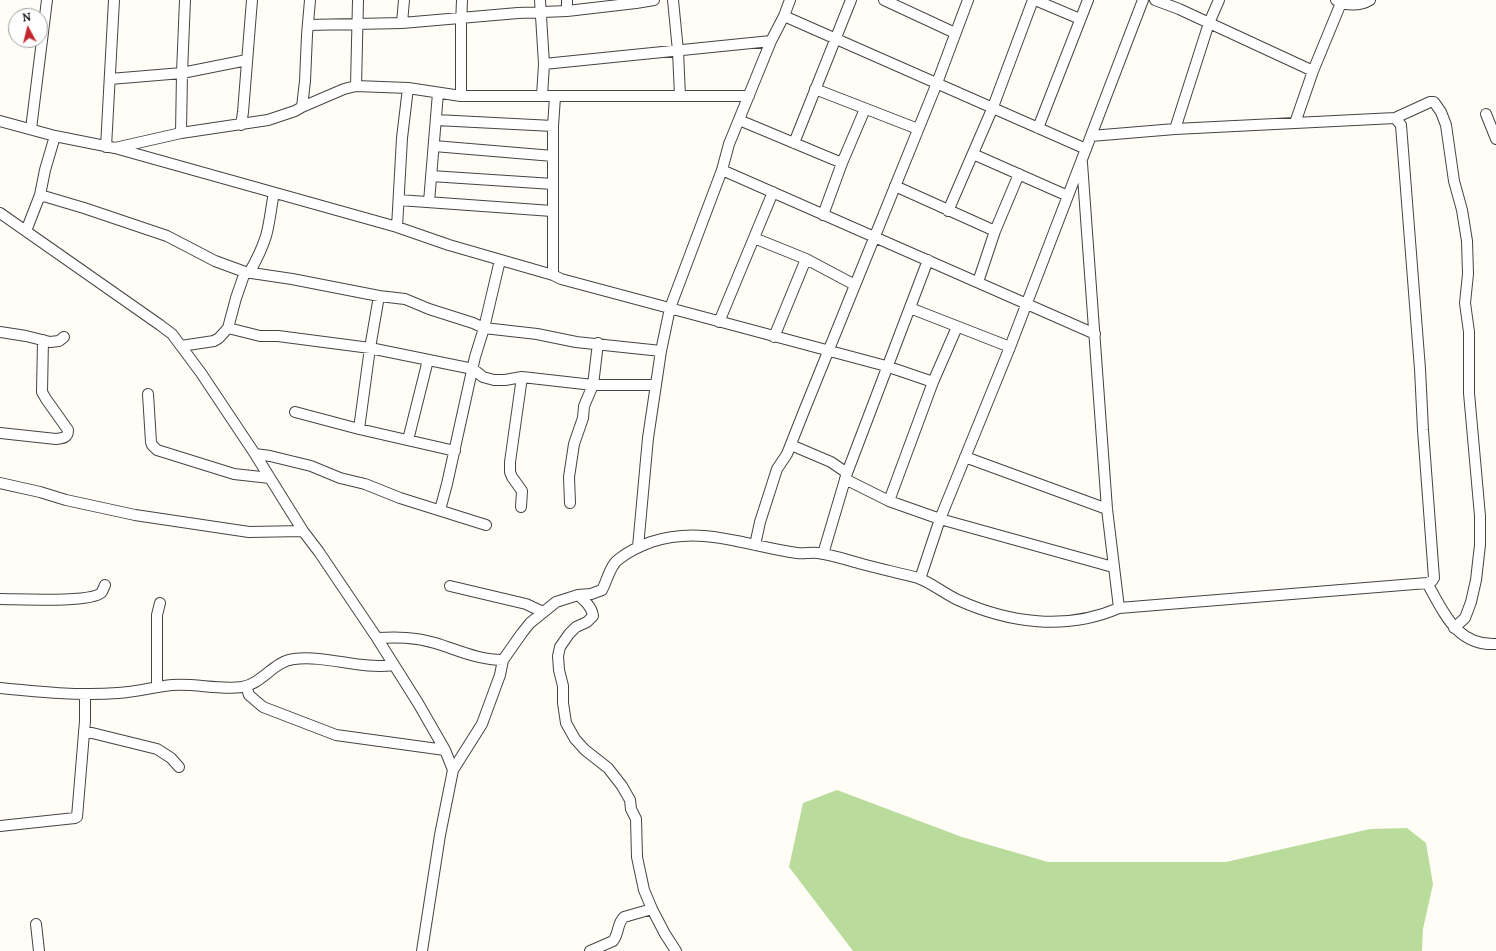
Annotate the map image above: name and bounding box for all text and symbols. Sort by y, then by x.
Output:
north arrow [8,8,48,48]
text: N [22,10,32,25]

